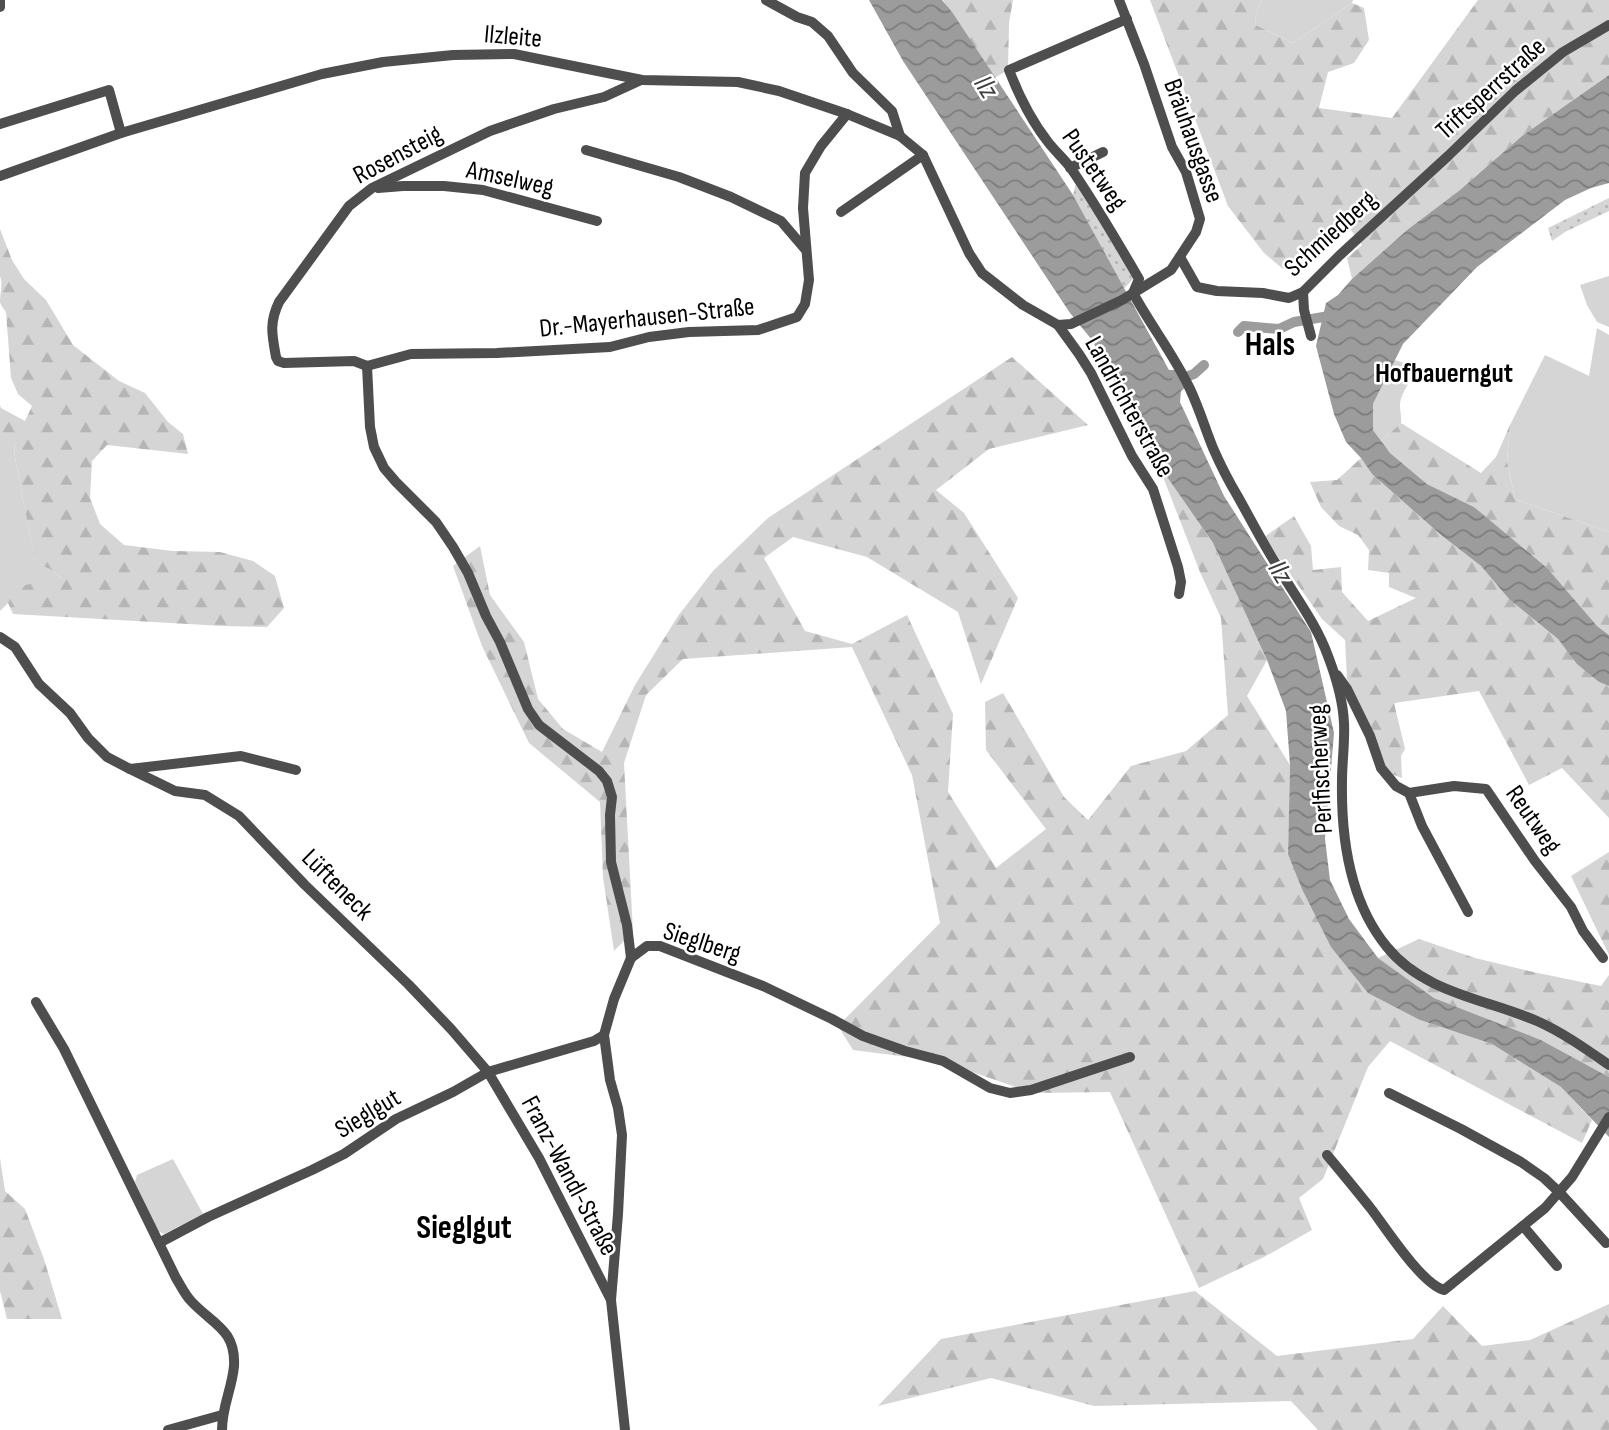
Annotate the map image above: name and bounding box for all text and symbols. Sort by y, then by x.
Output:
street label: Ilzleite [483,19,543,55]
street label: Triftsperrstraße [1430,32,1552,146]
water label: Ilz [967,70,1006,105]
street label: Bräuhausgasse [1156,75,1230,207]
street label: Rosensteig [348,119,448,191]
street label: Pustetweg [1055,123,1133,217]
street label: Amselweg [463,154,556,203]
street label: Schmiedberg [1278,184,1384,284]
street label: Dr.-Mayerhausen-Straße [538,291,756,345]
district label: Hals [1245,325,1295,365]
street label: Landrichterstraße [1077,331,1181,483]
district label: Hofbauerngut [1375,357,1513,390]
water label: Ilz [1261,555,1300,590]
street label: Perlfischerweg [1302,703,1340,835]
street label: Reutweg [1498,780,1568,860]
street label: Lüfteneck [295,843,379,927]
street label: Sieglberg [659,916,745,970]
street label: Sieglgut [330,1082,406,1146]
street label: Franz-Wandl-Straße [514,1091,624,1261]
district label: Sieglgut [416,1208,512,1248]

